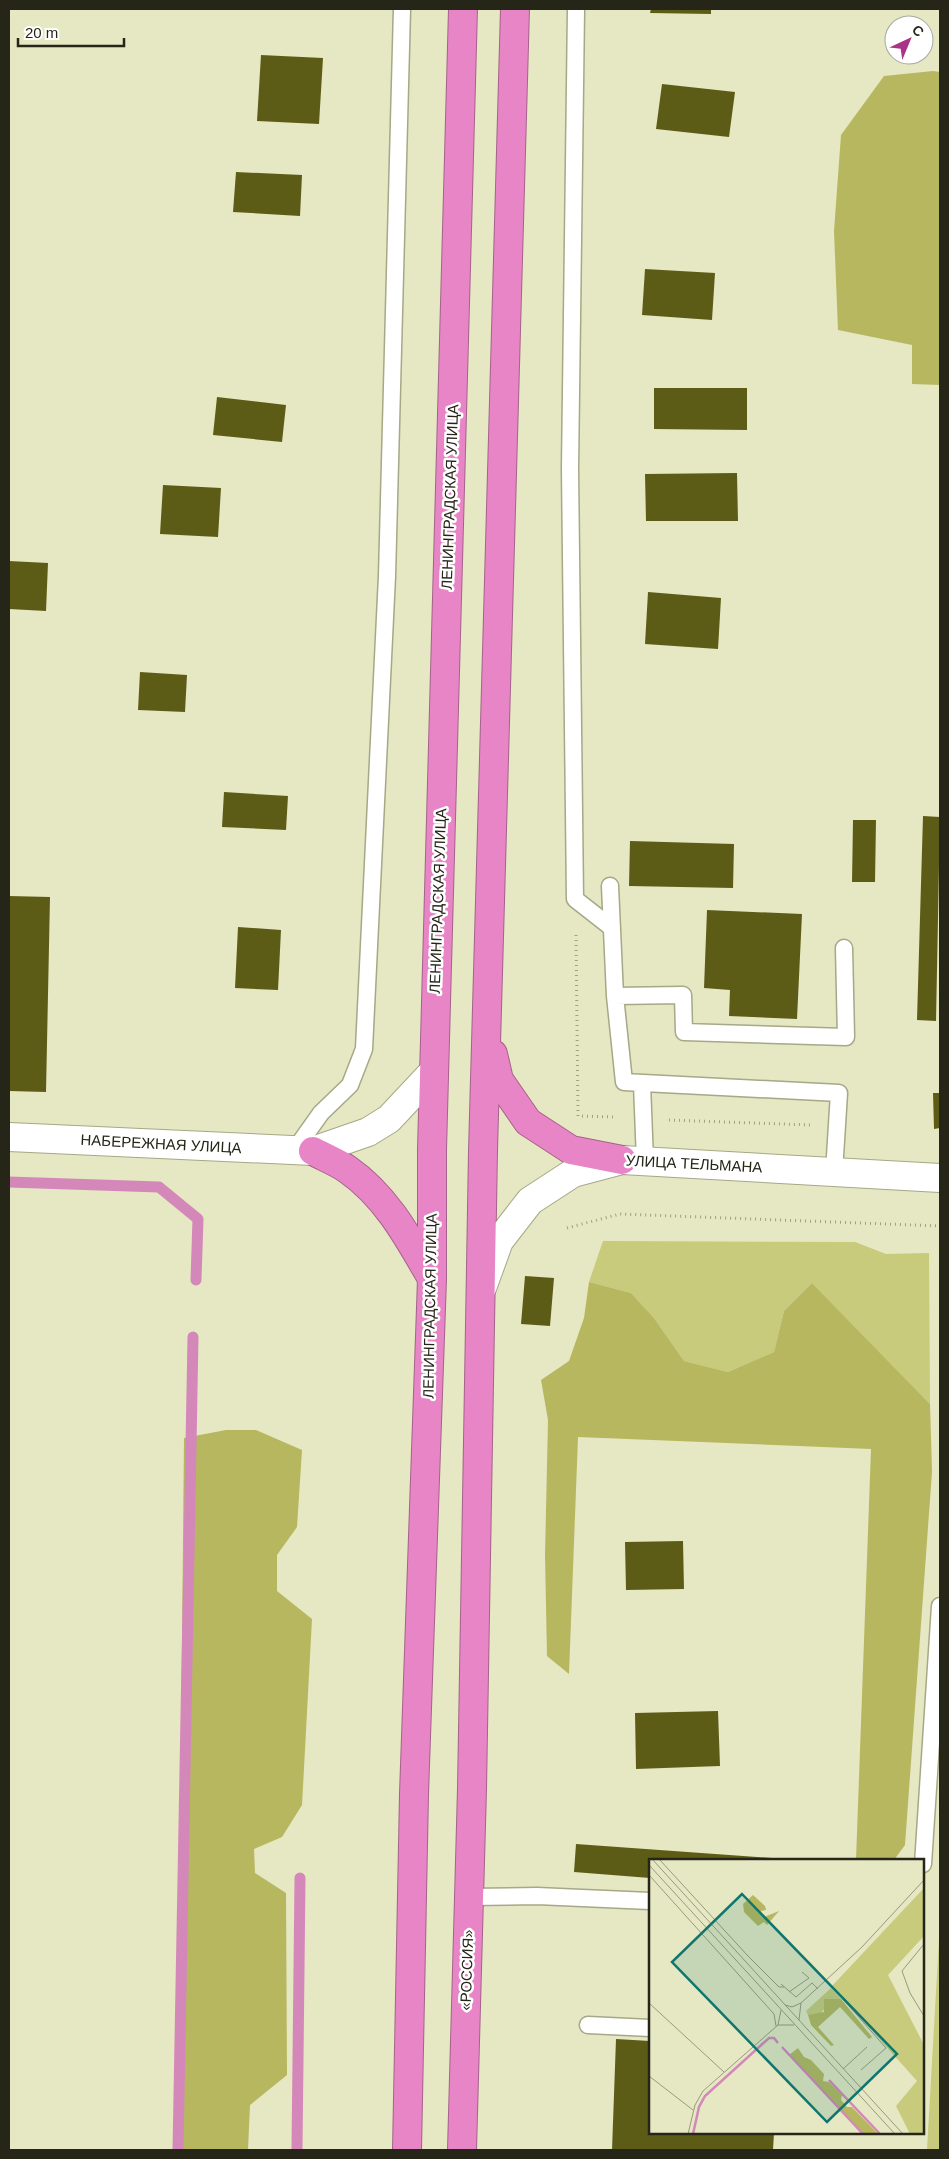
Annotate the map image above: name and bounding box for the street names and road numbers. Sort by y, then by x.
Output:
street label: ЛЕНИНГРАДСКАЯ УЛИЦА [438,404,461,590]
street label: ЛЕНИНГРАДСКАЯ УЛИЦА [426,808,449,994]
street label: НАБЕРЕЖНАЯ УЛИЦА [80,1131,242,1156]
street label: УЛИЦА ТЕЛЬМАНА [625,1151,763,1176]
street label: ЛЕНИНГРАДСКАЯ УЛИЦА [419,1213,440,1399]
street label: «РОССИЯ» [457,1929,476,2011]

